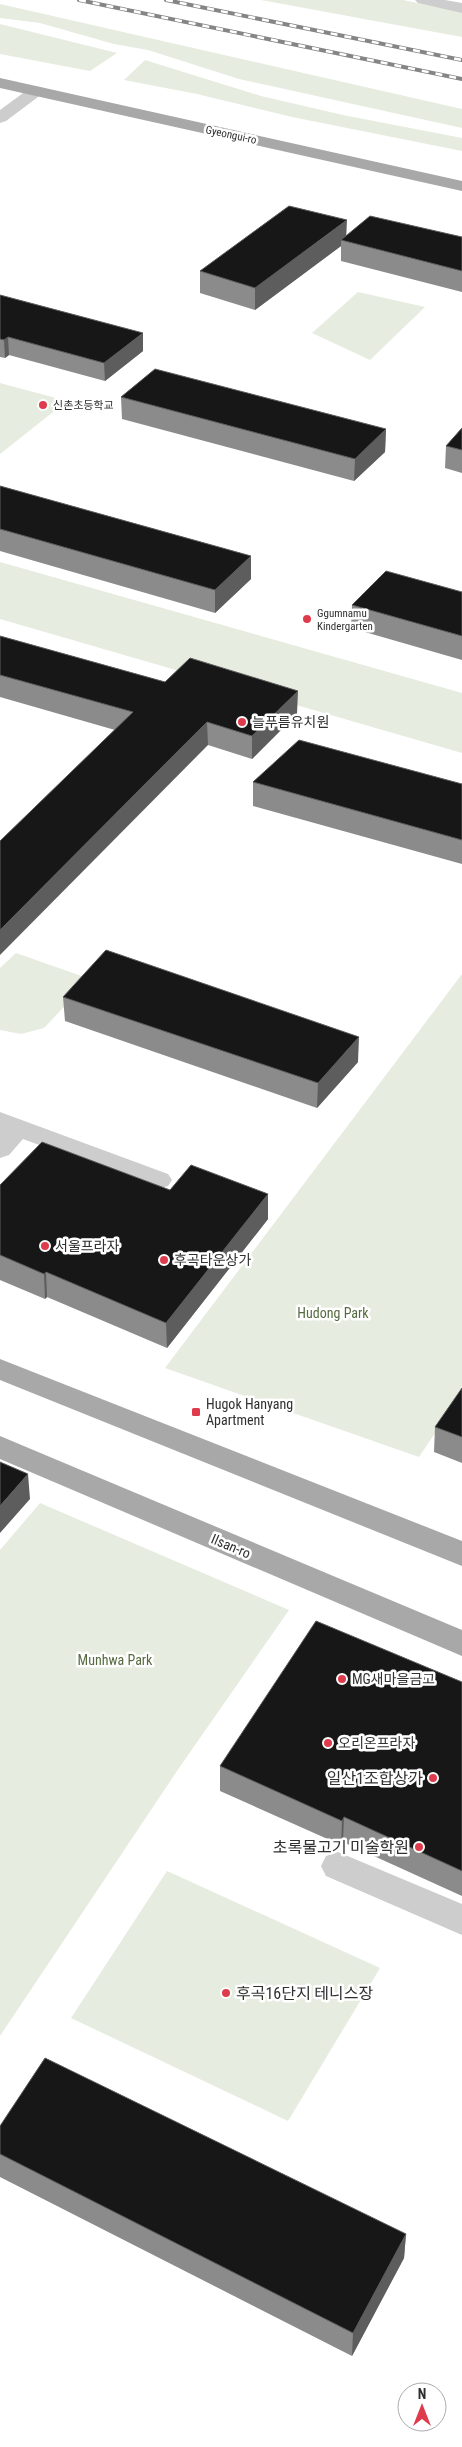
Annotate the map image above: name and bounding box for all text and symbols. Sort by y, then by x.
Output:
street label: Gyeongui-ro [204,123,258,147]
marker: 신촌초등학교 [37,399,49,411]
place label: 신촌초등학교 [53,399,114,412]
place label: Ggumnamu Kindergarten [317,607,373,633]
marker: Ggumnamu Kindergarten [301,613,313,625]
place label: 늘푸름유치원 [252,714,329,730]
marker: 늘푸름유치원 [236,716,248,728]
place label: 서울프라자 [55,1238,120,1254]
marker: 서울프라자 [39,1240,51,1252]
place label: 후곡타운상가 [174,1252,251,1268]
marker: 후곡타운상가 [158,1254,170,1266]
park label: Hudong Park [297,1305,369,1321]
place label: Hugok Hanyang Apartment [206,1396,293,1428]
marker: Hugok Hanyang Apartment [190,1406,202,1418]
street label: Ilsan-ro [209,1531,253,1561]
park label: Munhwa Park [78,1652,153,1668]
place label: MG새마을금고 [352,1671,435,1687]
marker: MG새마을금고 [336,1673,348,1685]
place label: 오리온프라자 [338,1735,415,1751]
marker: 오리온프라자 [322,1737,334,1749]
place label: 일산1조합상가 [327,1769,423,1788]
marker: 일산1조합상가 [427,1772,439,1784]
place label: 초록물고기 미술학원 [273,1838,409,1857]
marker: 초록물고기 미술학원 [413,1841,425,1853]
place label: 후곡16단지 테니스장 [236,1984,374,2003]
marker: 후곡16단지 테니스장 [220,1987,232,1999]
north arrow [397,2382,447,2432]
text: N [418,2386,426,2402]

